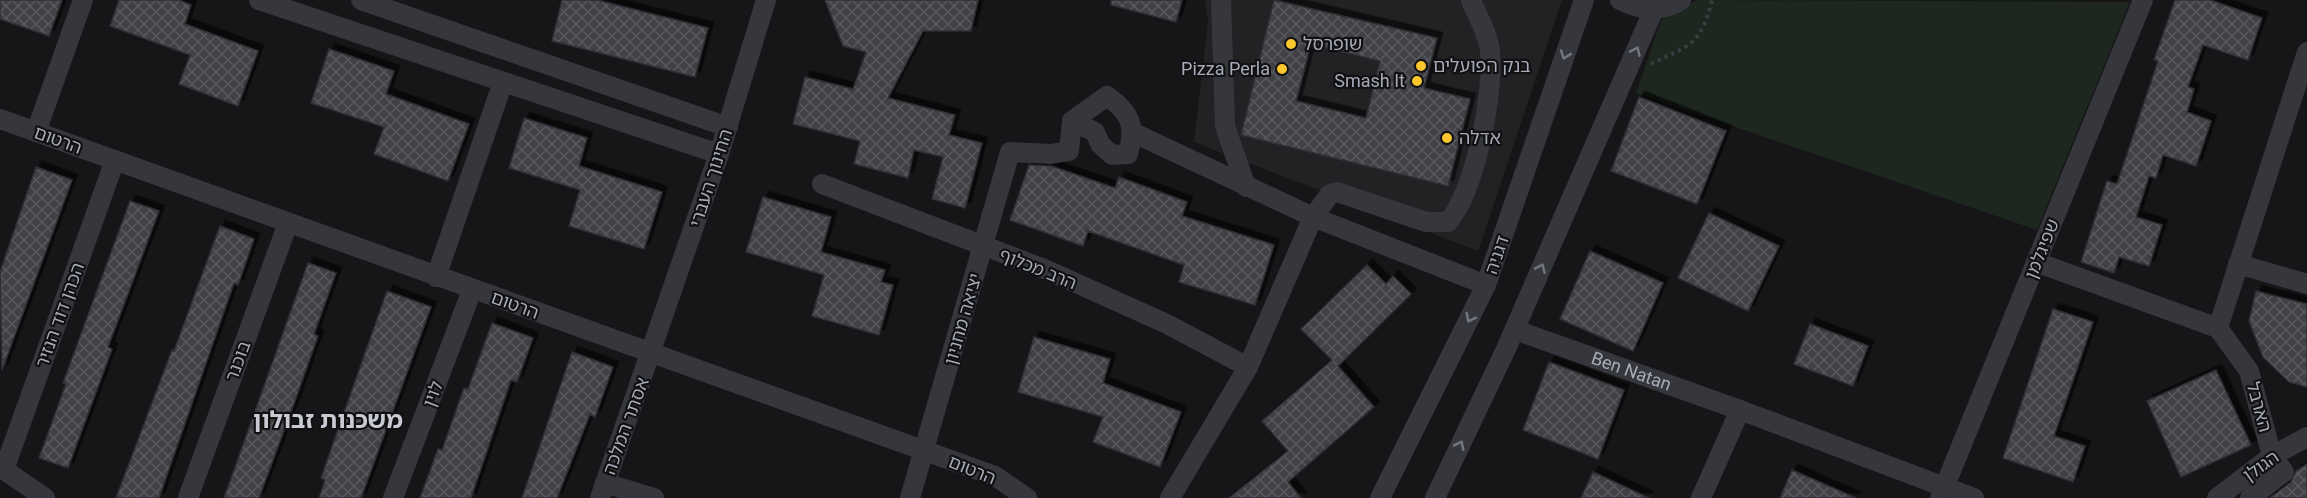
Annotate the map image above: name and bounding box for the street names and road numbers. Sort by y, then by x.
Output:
street label: הרטום [31,121,85,158]
street label: החינוך העברי [685,126,736,229]
street label: שפיגלמן [2020,216,2063,282]
street label: דגניה [1480,233,1513,277]
street label: הרב מכלוף [996,244,1080,294]
street label: הכהן דוד הנזיר [31,260,88,370]
street label: יציאה מחניון [939,271,986,367]
street label: הרטום [488,286,542,323]
street label: בוכנר [221,338,254,384]
street label: Ben Natan [1589,347,1674,395]
street label: אסתר המלכה [598,374,653,477]
street label: לוין [418,378,447,410]
street label: הארבל [2243,379,2276,434]
street label: הגולן [2239,446,2283,485]
street label: הרטום [945,451,999,489]

